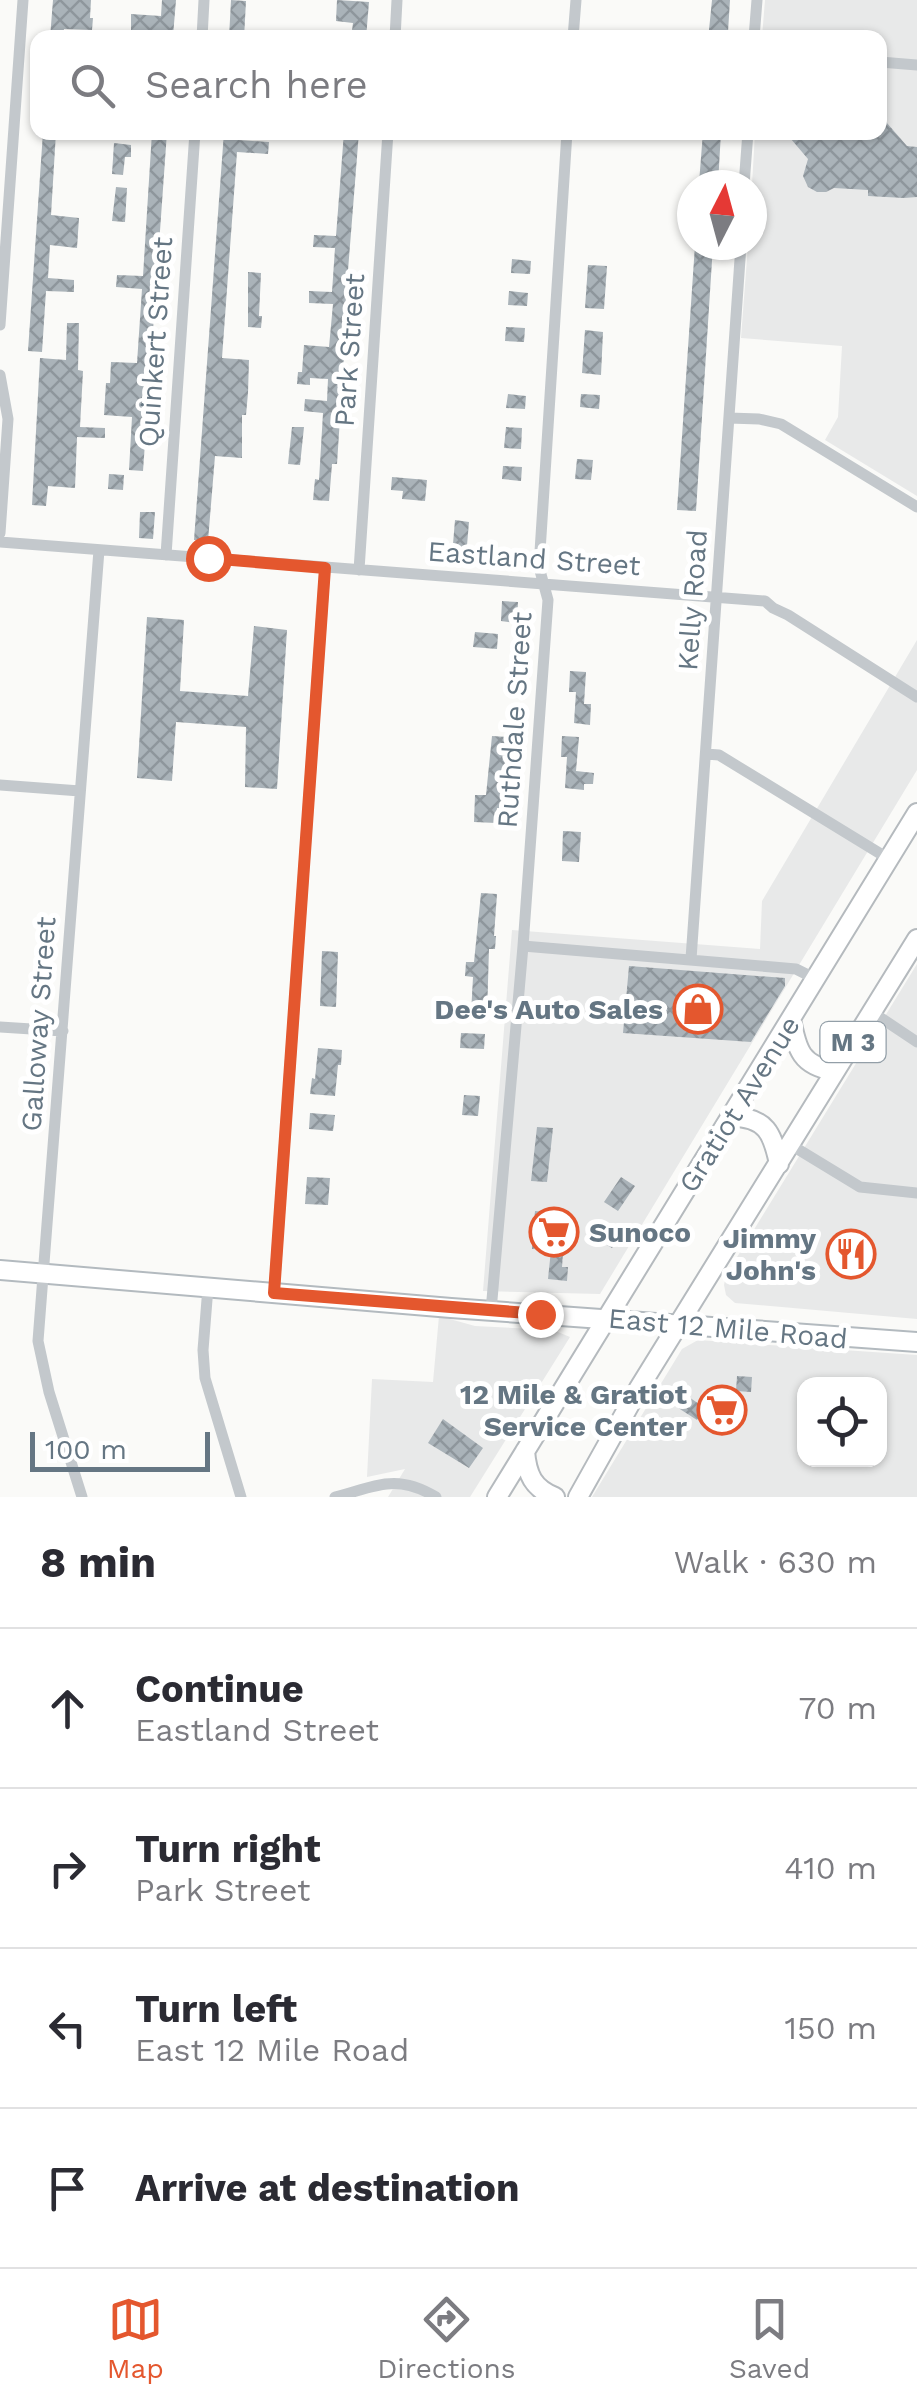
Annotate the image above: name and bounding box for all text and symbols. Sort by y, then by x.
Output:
search box [30,30,887,140]
icon: search [65,58,120,113]
text: Search here [145,63,368,107]
north arrow [677,170,767,260]
street label: Quinkert Street [132,236,179,448]
street label: Park Street [328,272,371,428]
street label: Kelly Road [671,528,714,672]
street label: Eastland Street [426,535,642,582]
route start [186,536,232,582]
street label: Ruthdale Street [490,611,539,829]
street label: Galloway Street [15,915,62,1133]
shop icon: Dee's Auto Sales [672,983,724,1035]
place label: Dee's Auto Sales [434,993,663,1026]
street label: Gratiot Avenue [672,1010,807,1198]
road number: M 3 [820,1022,886,1062]
supermarket icon: Sunoco [528,1206,580,1258]
place label: Sunoco [589,1216,691,1249]
place label: Jimmy John's [723,1222,816,1287]
restaurant icon: Jimmy John's [825,1228,877,1280]
route end [518,1292,564,1338]
street label: East 12 Mile Road [607,1302,849,1355]
map controls [797,1377,887,1467]
button: locate [797,1377,887,1467]
place label: 12 Mile & Gratiot Service Center [460,1378,687,1443]
supermarket icon: 12 Mile & Gratiot Service Center [696,1384,748,1436]
scale bar [30,1427,210,1472]
text: 100 m [45,1433,127,1466]
text: 8 min [40,1538,156,1587]
text: Walk · 630 m [674,1543,877,1581]
text: Continue [135,1667,304,1711]
icon: ahead [40,1681,95,1736]
text: 70 m [798,1689,877,1727]
text: Eastland Street [135,1711,379,1749]
text: Turn right [135,1827,321,1871]
icon: right [40,1841,95,1896]
text: 410 m [784,1849,877,1887]
text: Park Street [135,1871,310,1909]
text: Turn left [135,1987,297,2031]
icon: left [40,2001,95,2056]
text: 150 m [785,2009,877,2047]
text: East 12 Mile Road [135,2031,409,2069]
icon: arrive [40,2161,95,2216]
text: Arrive at destination [135,2166,520,2210]
tab: Map [107,2292,164,2385]
tab: Directions [377,2292,516,2385]
tab: Saved [729,2292,810,2385]

